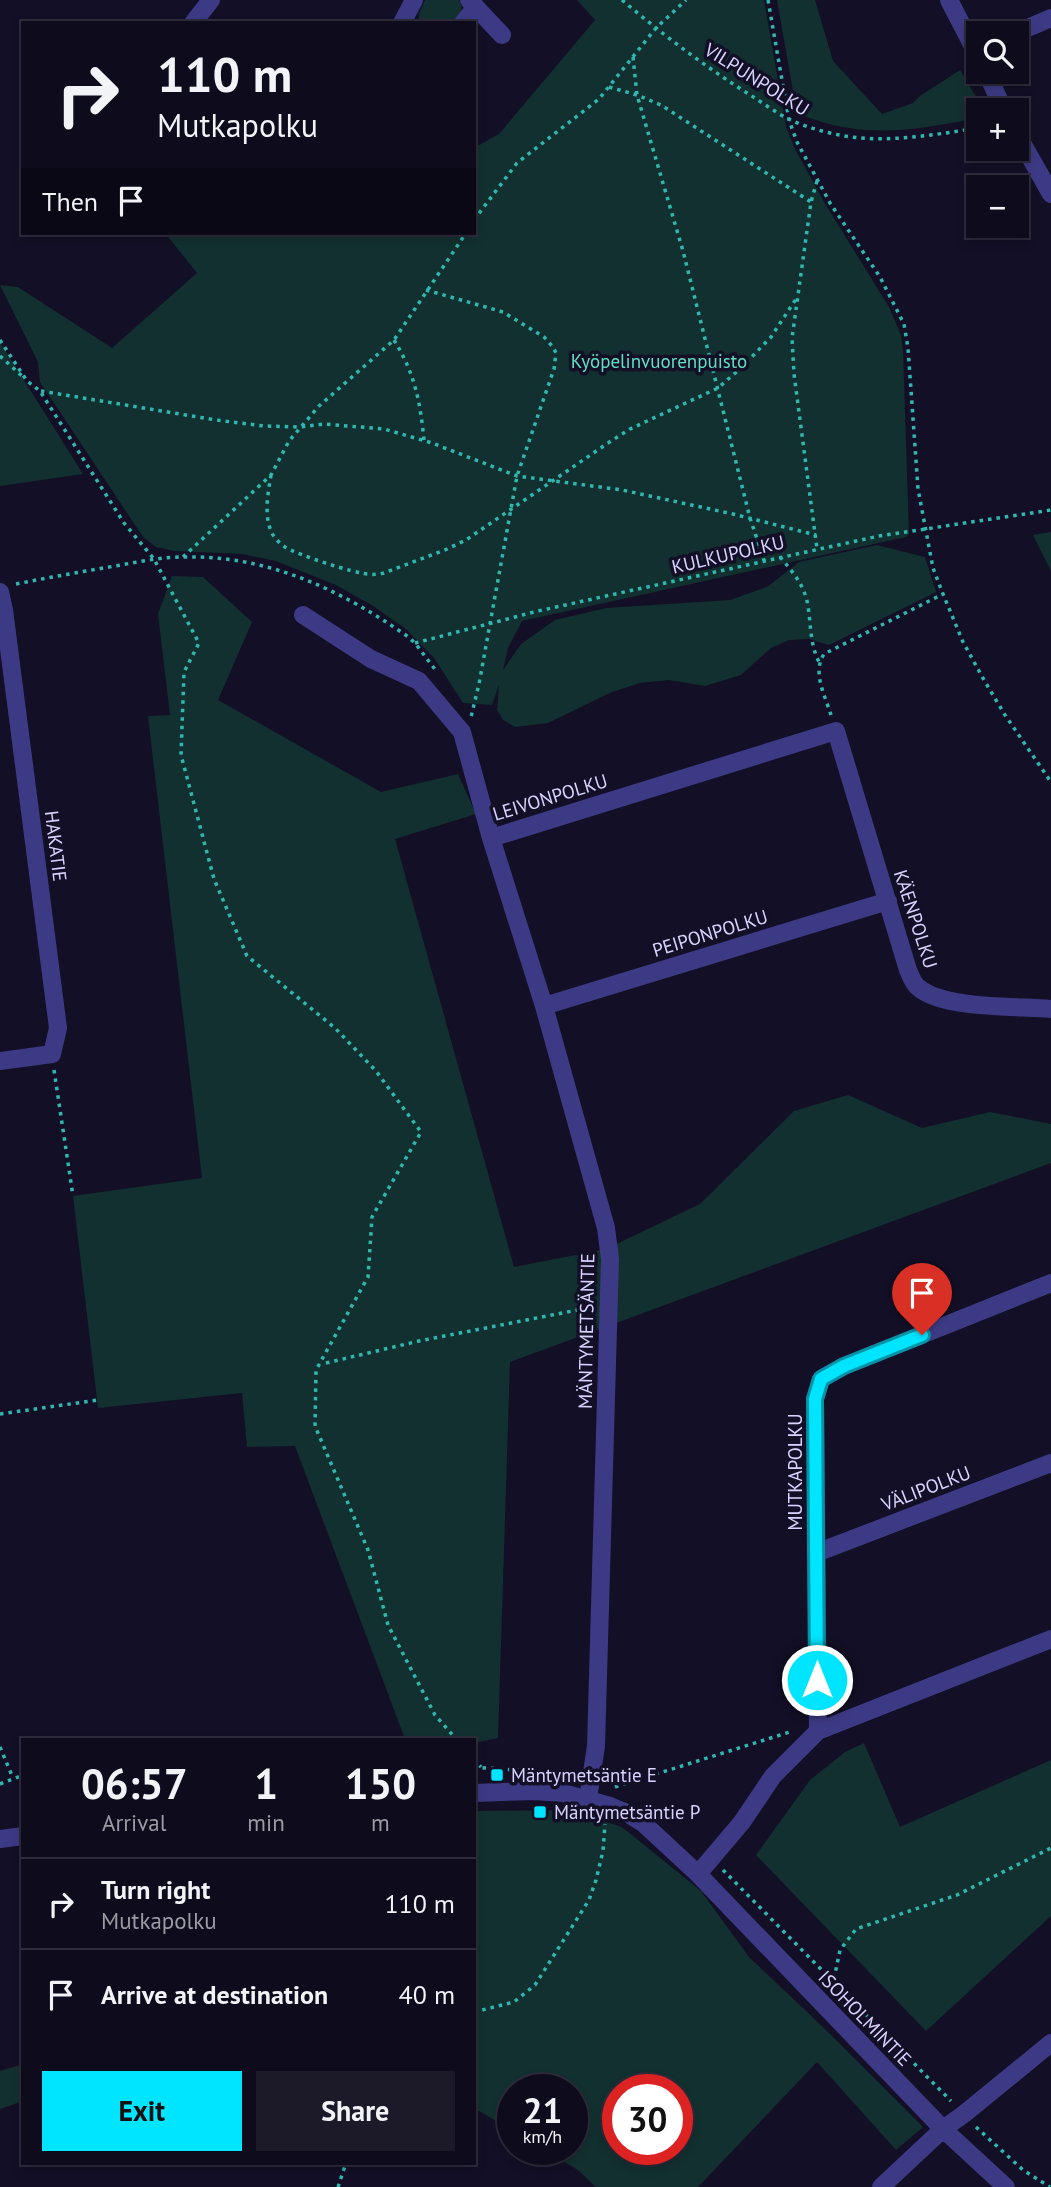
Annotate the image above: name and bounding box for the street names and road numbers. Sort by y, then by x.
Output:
street label: VILPUNPOLKU [699,37,814,121]
street label: KULKUPOLKU [669,529,787,579]
street label: LEIVONPOLKU [490,768,610,826]
street label: HAKATIE [40,809,72,883]
street label: KÄENPOLKU [889,867,943,971]
street label: PEIPONPOLKU [649,904,771,962]
street label: MÄNTYMETSÄNTIE [573,1253,599,1409]
street label: MUTKAPOLKU [783,1413,807,1531]
street label: VÄLIPOLKU [877,1460,974,1516]
street label: ISOHOLMINTIE [813,1965,917,2071]

